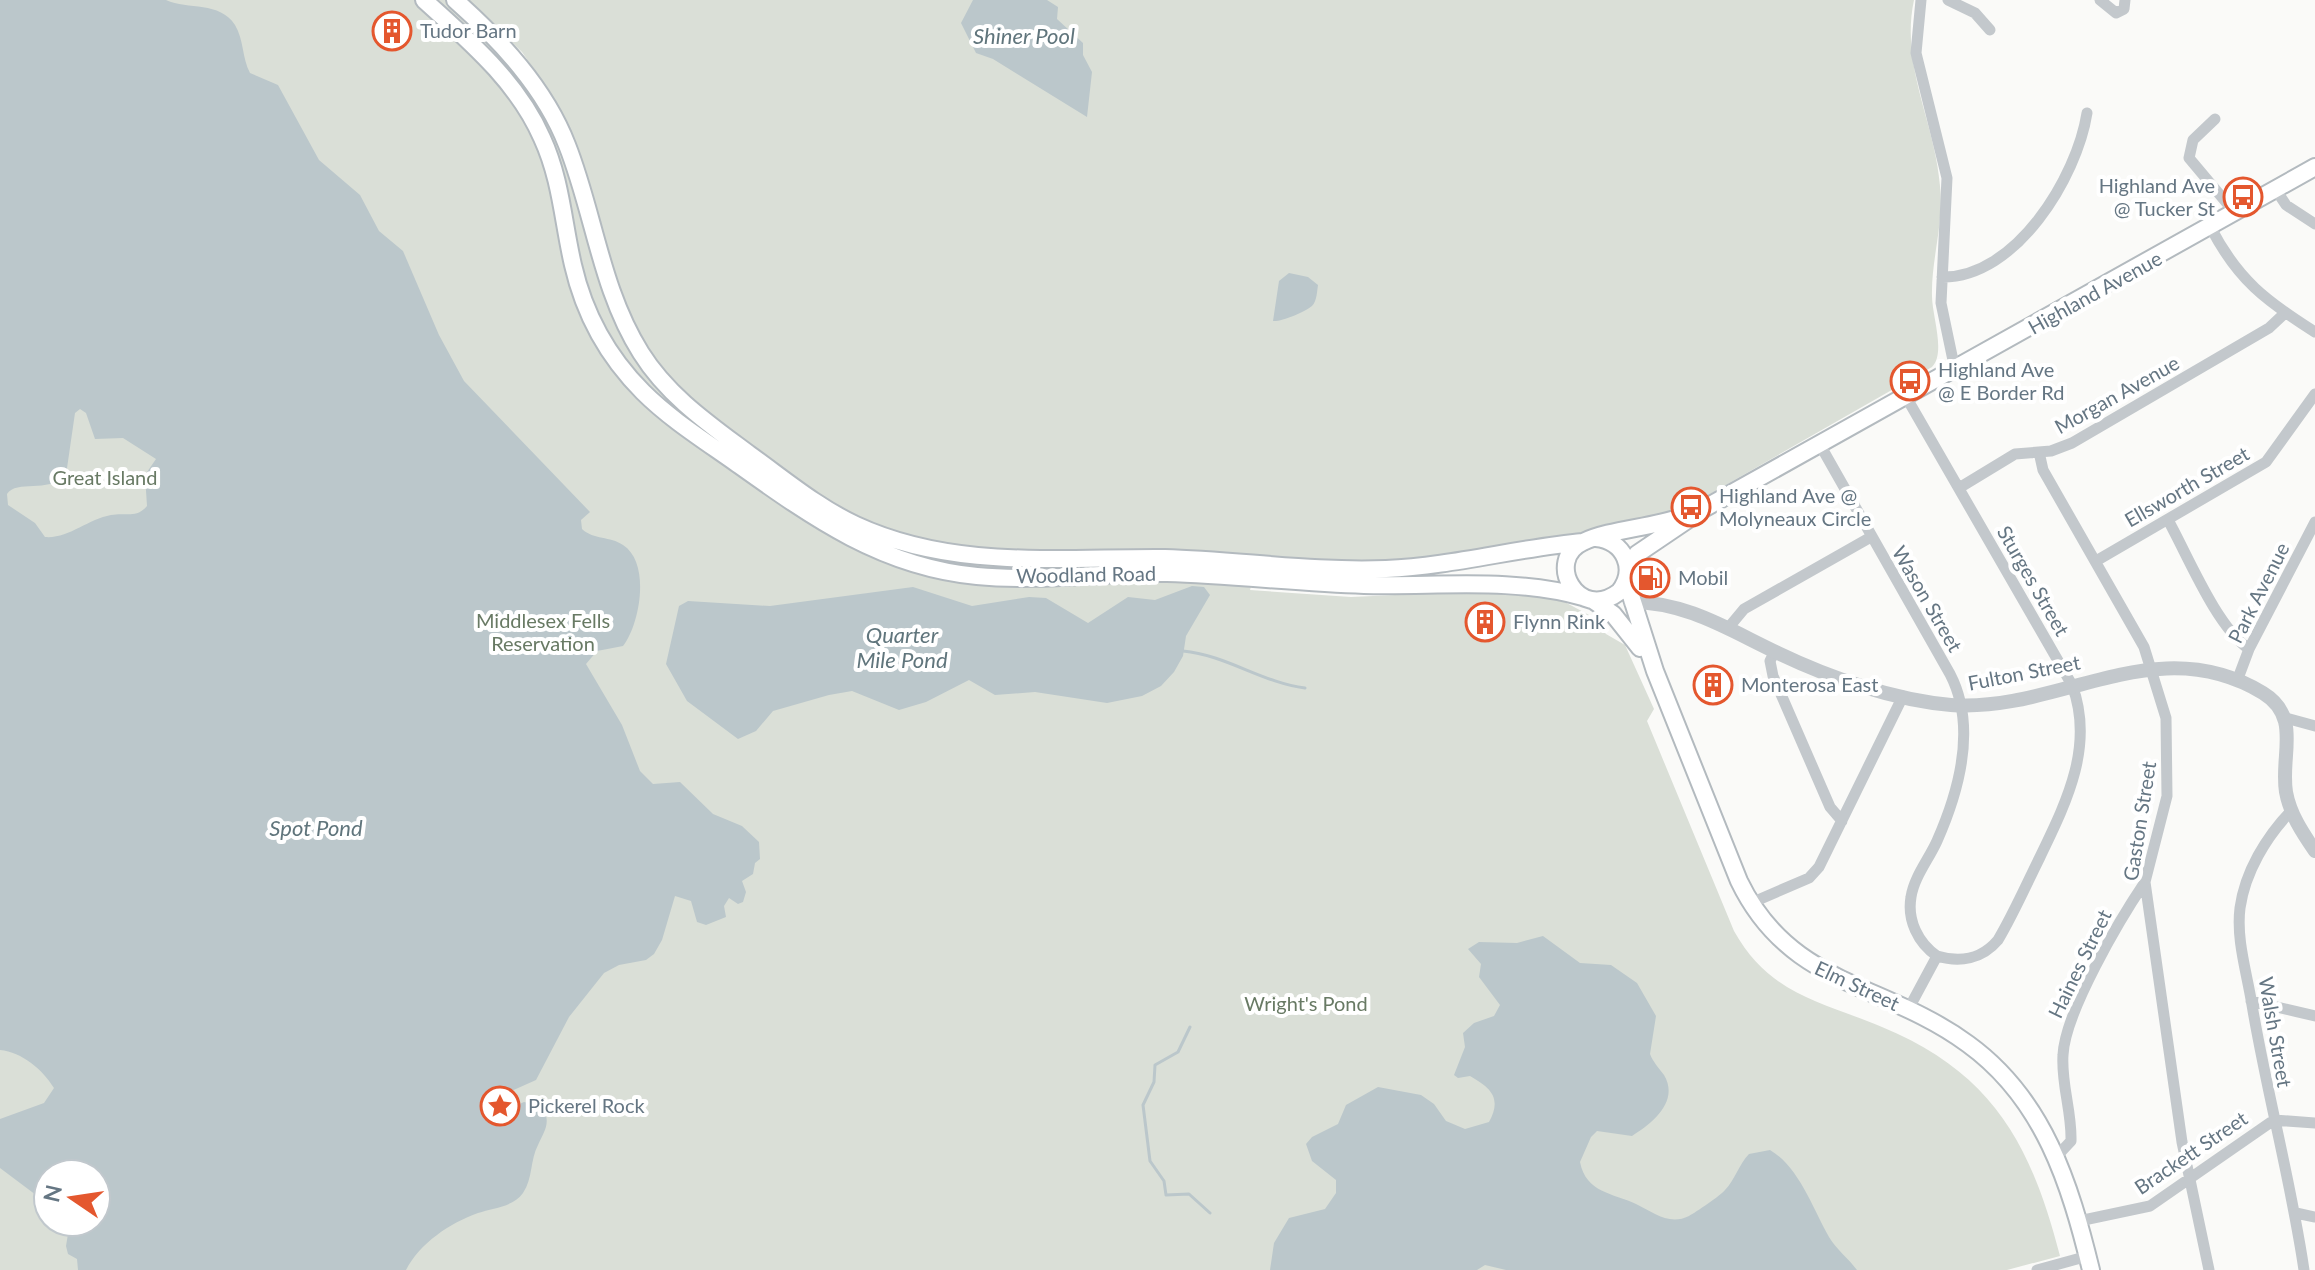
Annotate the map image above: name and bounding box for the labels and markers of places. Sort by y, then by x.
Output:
building icon: Tudor Barn [371,10,413,52]
place label: Tudor Barn [420,18,517,42]
place label: Highland Ave @ Tucker St [2099,173,2215,220]
bus stop icon: Highland Ave @ Tucker St [2222,176,2264,218]
place label: Highland Ave @ E Border Rd [1938,357,2064,404]
bus stop icon: Highland Ave @ E Border Rd [1889,360,1931,402]
place label: Highland Ave @ Molyneaux Circle [1719,483,1871,530]
bus stop icon: Highland Ave @ Molyneaux Circle [1670,486,1712,528]
fuel station icon: Mobil [1629,557,1671,599]
place label: Mobil [1678,565,1728,589]
building icon: Flynn Rink [1464,601,1506,643]
place label: Flynn Rink [1513,609,1606,633]
building icon: Monterosa East [1692,664,1734,706]
place label: Monterosa East [1741,672,1878,696]
place icon: Pickerel Rock [479,1085,521,1127]
place label: Pickerel Rock [528,1093,645,1117]

